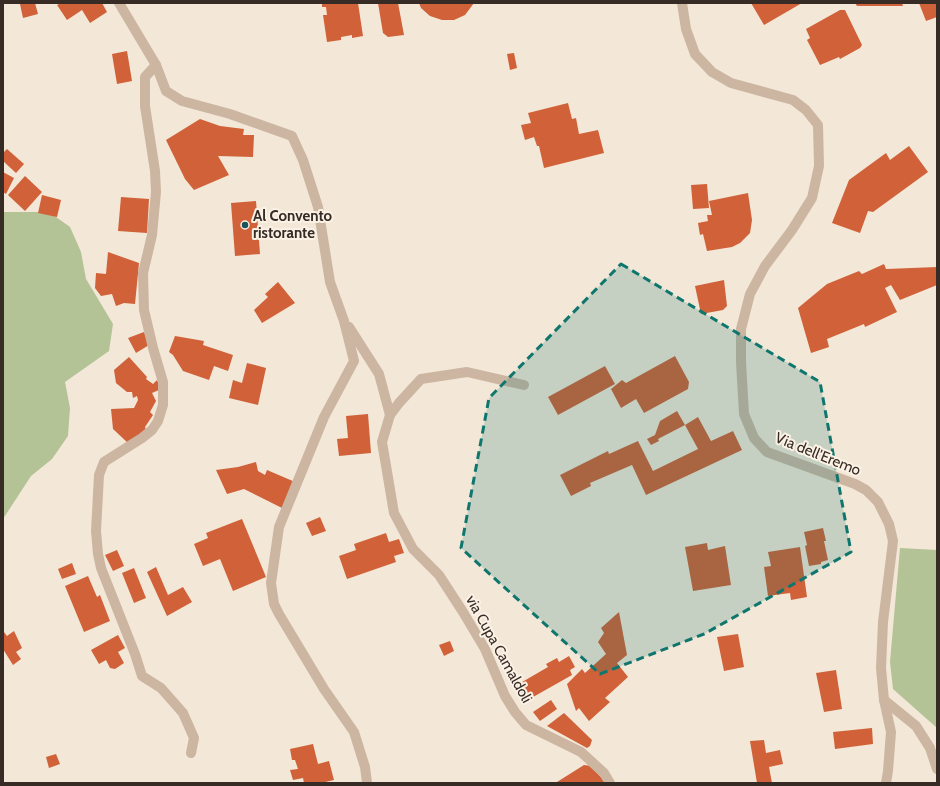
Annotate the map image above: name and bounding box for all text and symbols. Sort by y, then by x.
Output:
place label: Al Convento ristorante [253,207,333,242]
marker: Al Convento ristorante [240,220,250,230]
street label: Via dell'Eremo [772,429,864,479]
street label: via Cupa Camaldoli [462,592,536,706]

